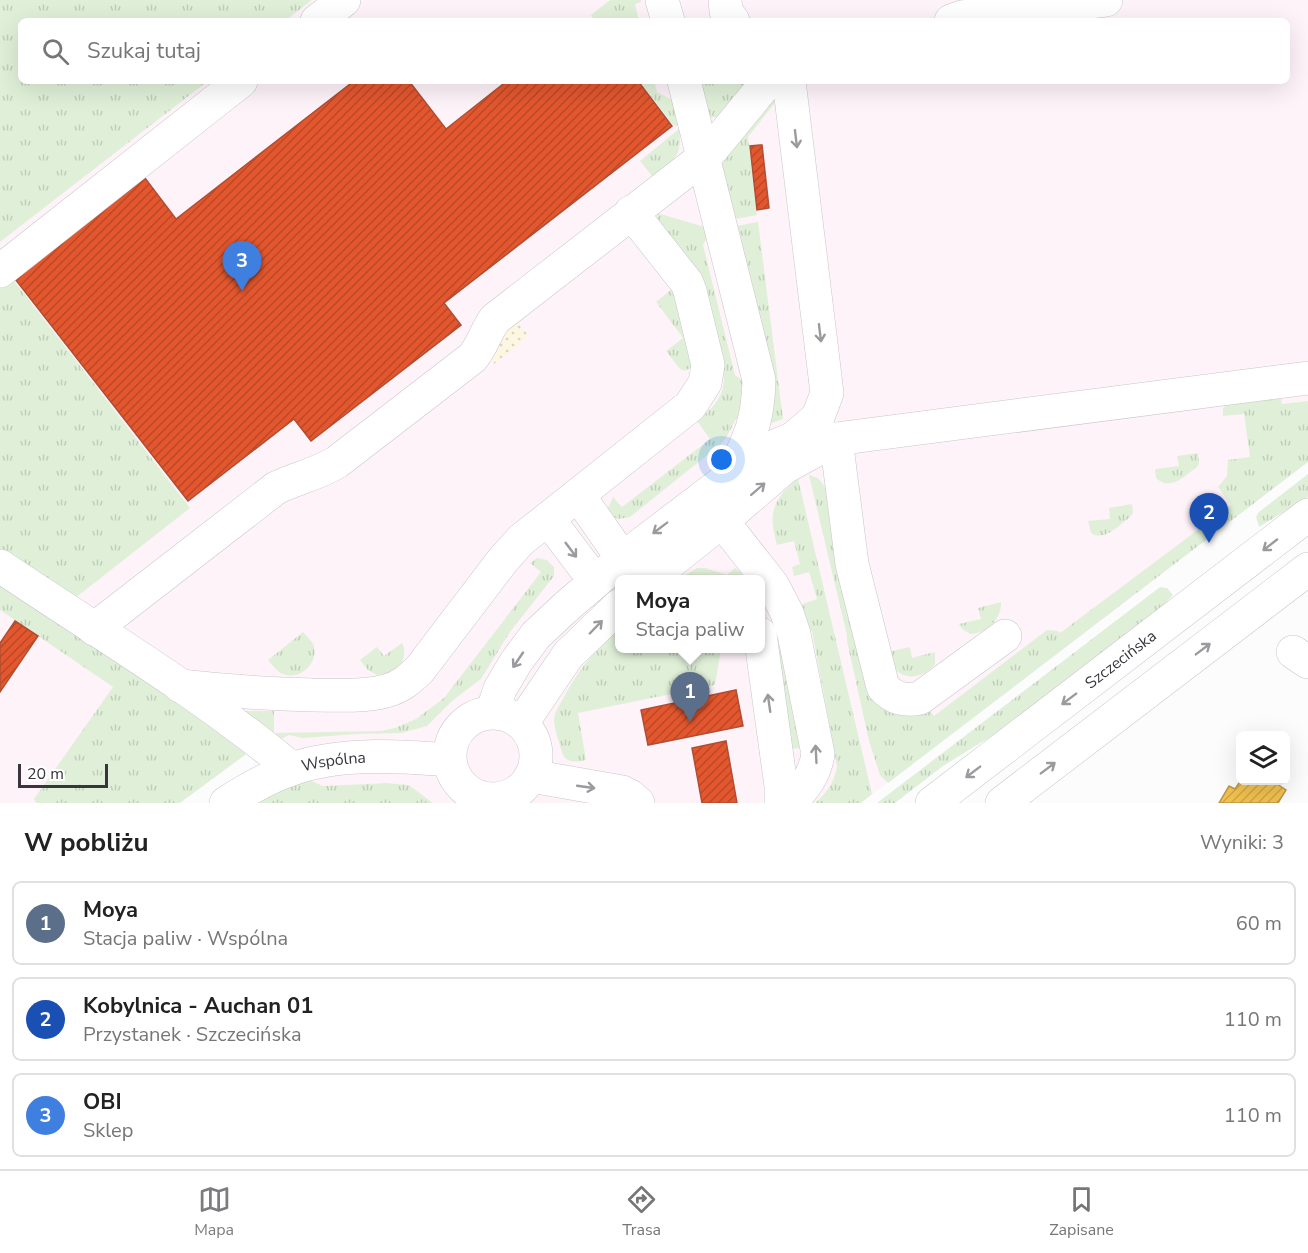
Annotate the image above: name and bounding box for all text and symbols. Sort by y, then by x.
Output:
search box [18,18,1290,84]
icon: search [39,35,72,68]
text: Szukaj tutaj [87,36,201,66]
one-way arrow [791,129,802,148]
pin: 3 [222,242,262,291]
one-way arrow [814,322,825,342]
your location [707,445,736,474]
one-way arrow [750,482,765,496]
pin: 2 [1190,494,1228,543]
one-way arrow [653,522,669,535]
one-way arrow [1262,539,1278,552]
one-way arrow [565,542,578,558]
popup [615,575,765,653]
text: Moya [635,586,690,616]
text: Stacja paliw [635,616,745,643]
one-way arrow [588,620,603,635]
street label: Szczecińska [1080,625,1161,694]
one-way arrow [1195,643,1211,656]
one-way arrow [512,652,524,668]
pin: 1 [670,672,710,722]
one-way arrow [1061,693,1077,706]
one-way arrow [764,694,775,714]
map controls [1236,731,1290,785]
button: layers [1236,731,1290,785]
one-way arrow [811,744,822,764]
street label: Wspólna [299,747,366,777]
scale bar [18,761,108,788]
one-way arrow [1040,761,1056,774]
text: 20 m [27,763,64,785]
one-way arrow [965,765,981,778]
one-way arrow [576,781,595,792]
text: W pobliżu [24,825,148,860]
text: Wyniki: 3 [1200,829,1284,856]
text: Moya [83,895,138,925]
text: 1 [40,910,52,937]
text: 60 m [1236,910,1282,937]
text: Stacja paliw · Wspólna [83,925,288,952]
text: Kobylnica - Auchan 01 [83,991,313,1021]
text: 2 [40,1006,52,1033]
text: 110 m [1224,1006,1282,1033]
text: Przystanek · Szczecińska [83,1021,302,1048]
text: OBI [83,1087,122,1117]
text: 3 [40,1102,52,1129]
text: 110 m [1224,1102,1282,1129]
text: Sklep [83,1117,133,1144]
tab: Mapa [194,1183,234,1241]
tab: Trasa [622,1183,661,1241]
tab: Zapisane [1049,1183,1114,1241]

